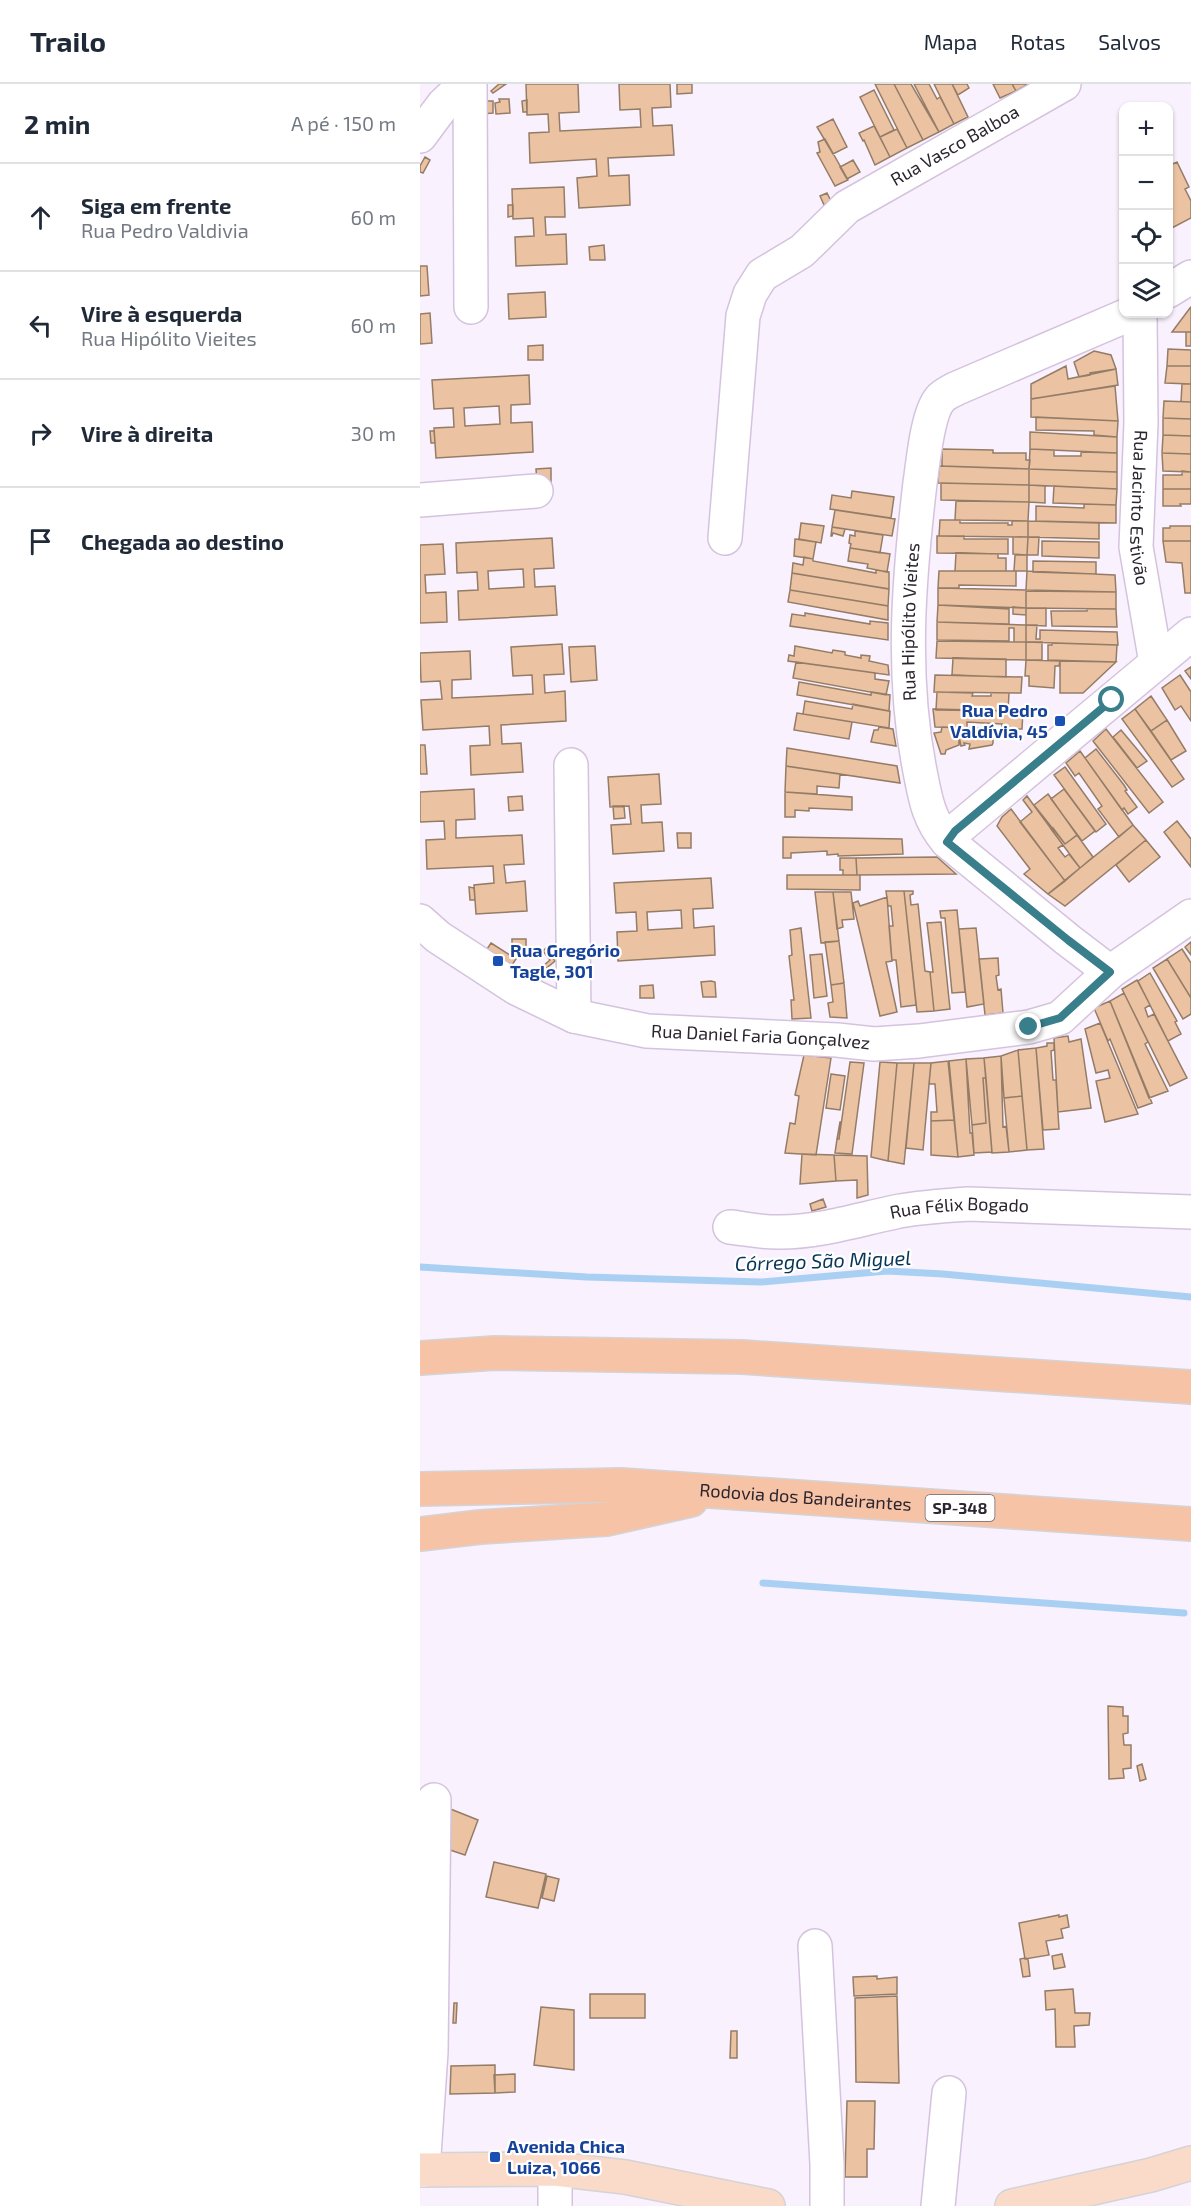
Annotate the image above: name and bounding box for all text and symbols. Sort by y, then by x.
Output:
text: Trailo [30,24,106,58]
text: Mapa [924,29,977,54]
text: Rotas [1010,29,1065,54]
text: Salvos [1098,29,1161,54]
street label: Rua Vasco Balboa [886,100,1023,190]
map controls [1119,102,1173,318]
button: + [1119,102,1173,156]
text: 2 min [24,108,90,139]
text: A pé · 150 m [291,111,396,135]
button: − [1119,156,1173,210]
text: Siga em frente [81,192,231,218]
icon: ahead [24,201,57,234]
text: 60 m [351,205,396,229]
button: locate [1119,210,1173,264]
text: Rua Pedro Valdivia [81,218,249,242]
button: layers [1119,264,1173,318]
text: Vire à esquerda [81,300,242,326]
icon: left [24,309,57,342]
text: 60 m [351,313,396,337]
text: Rua Hipólito Vieites [81,326,257,350]
icon: right [24,417,57,450]
text: Vire à direita [81,420,213,446]
text: 30 m [351,421,396,445]
street label: Rua Jacinto Estivão [1126,430,1154,587]
icon: arrive [24,525,57,558]
text: Chegada ao destino [81,528,284,554]
street label: Rua Hipólito Vieites [896,542,924,702]
route start [1098,686,1124,712]
place label: Rua Pedro Valdívia, 45 [950,699,1048,742]
marker: Rua Pedro Valdívia, 45 [1053,714,1067,728]
place label: Rua Gregório Tagle, 301 [510,939,620,982]
marker: Rua Gregório Tagle, 301 [491,954,505,968]
route end [1015,1013,1041,1039]
street label: Rua Daniel Faria Gonçalvez [651,1019,871,1054]
street label: Rua Félix Bogado [888,1192,1029,1223]
water label: Córrego São Miguel [734,1245,912,1275]
street label: Rodovia dos Bandeirantes [699,1478,912,1515]
road number: SP-348 [926,1495,994,1521]
place label: Avenida Chica Luiza, 1066 [507,2135,625,2178]
marker: Avenida Chica Luiza, 1066 [488,2150,502,2164]

